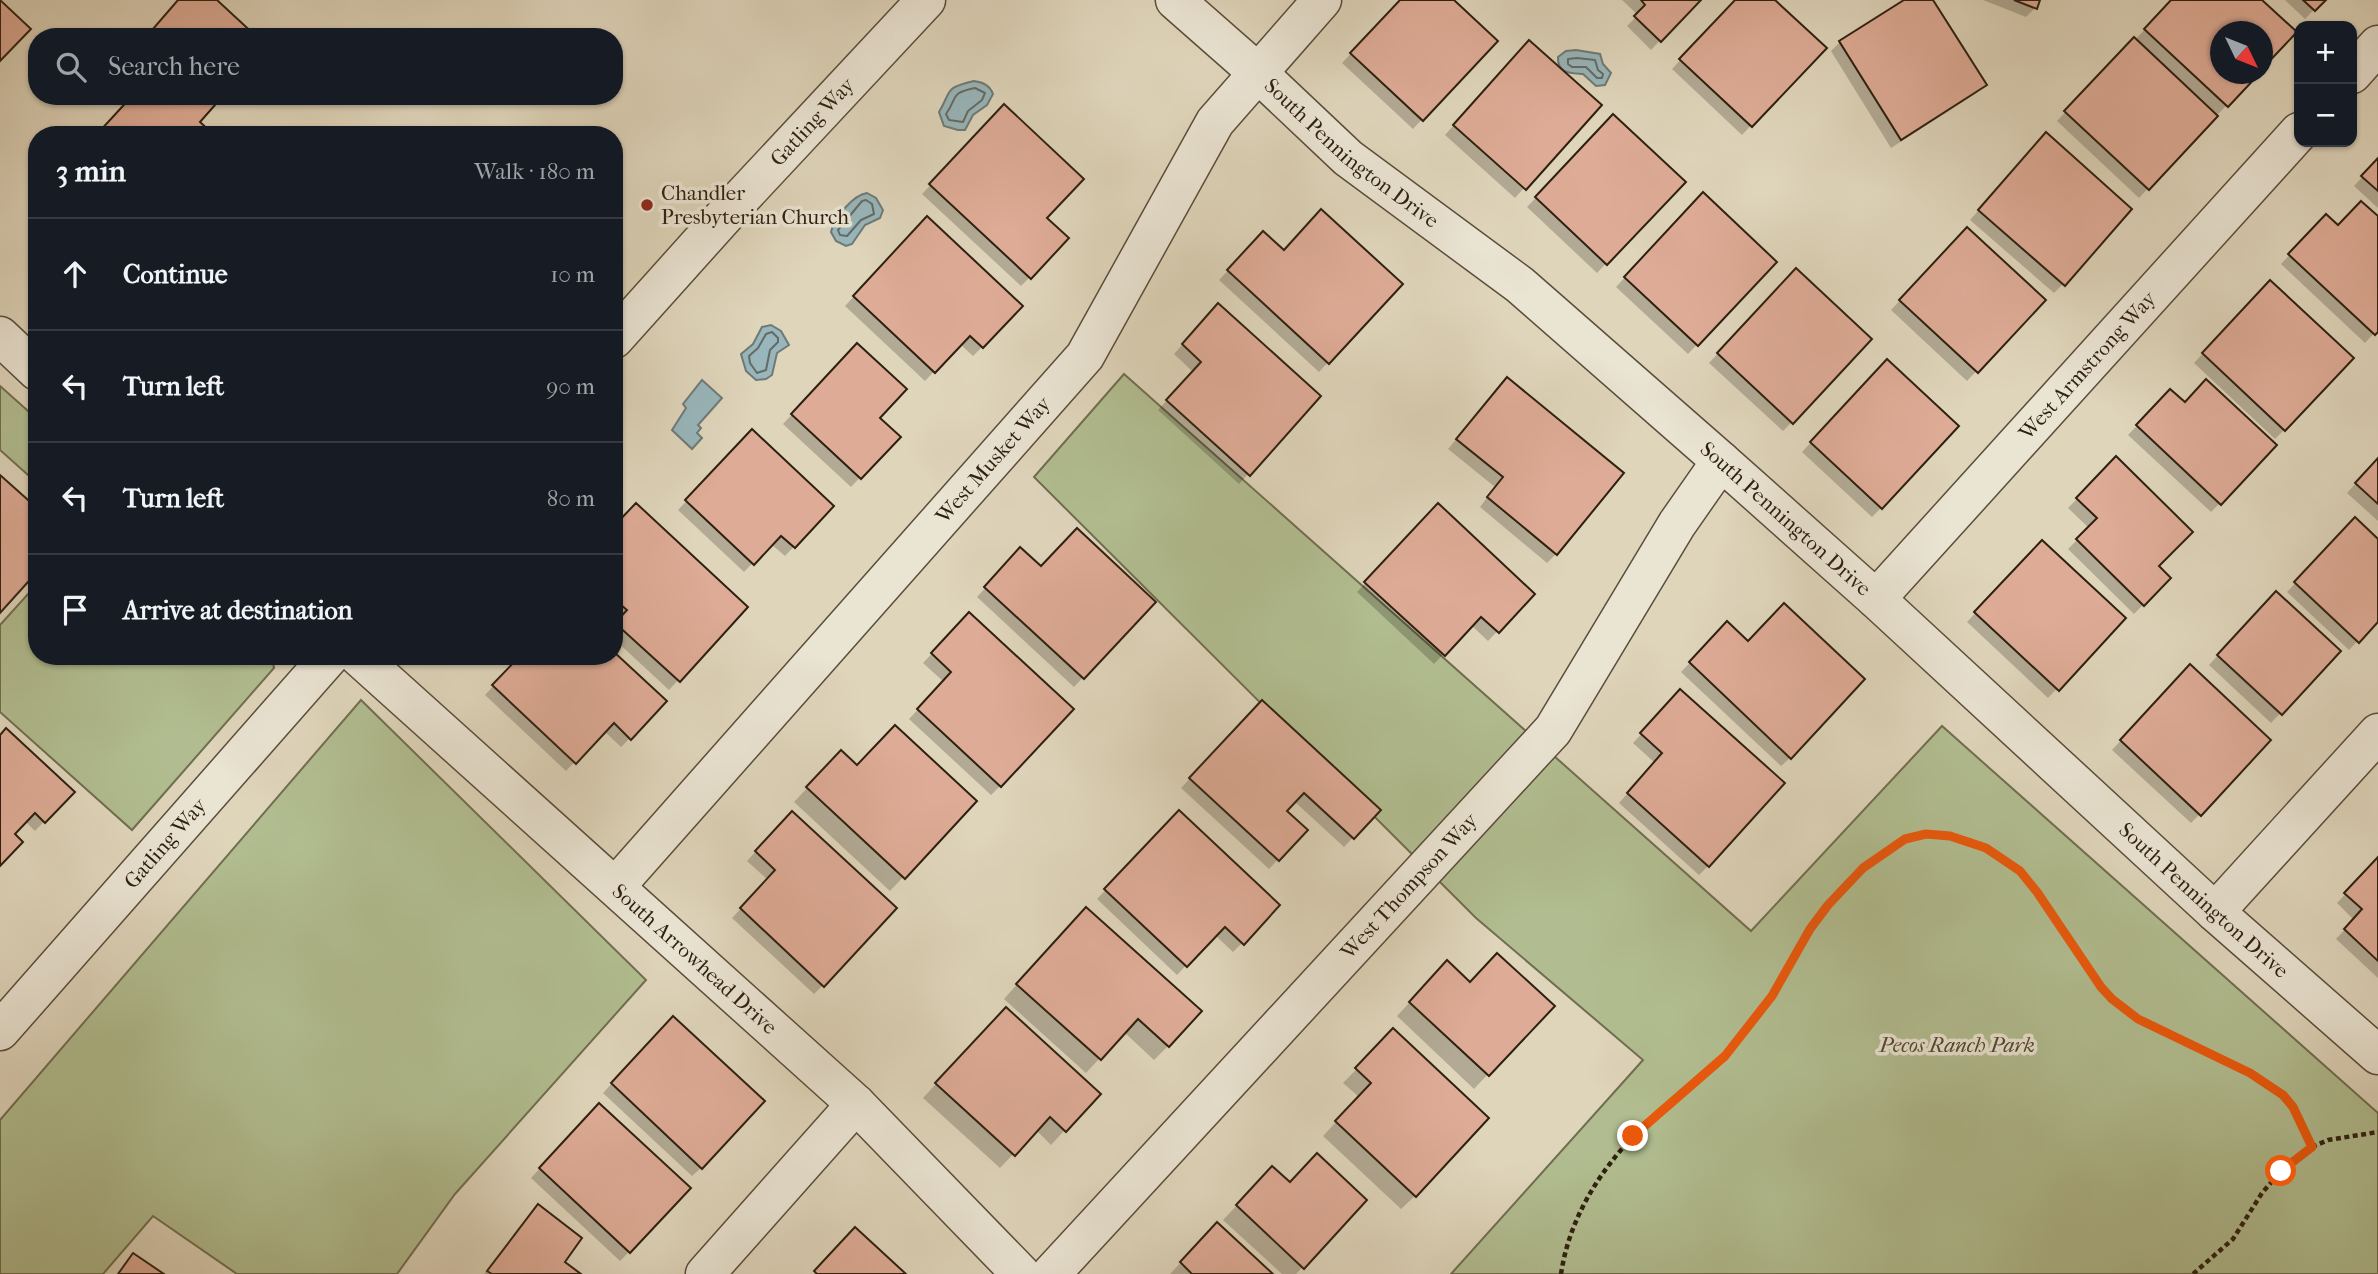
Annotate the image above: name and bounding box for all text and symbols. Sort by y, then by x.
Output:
north arrow [2210,21,2273,84]
map controls [2294,21,2357,147]
button: + [2294,21,2357,84]
search box [28,28,623,105]
icon: search [52,48,90,86]
text: Search here [108,51,240,82]
street label: Gatling Way [765,72,860,171]
street label: South Pennington Drive [1260,74,1443,233]
button: − [2294,84,2357,147]
text: 3 min [56,154,126,189]
text: Walk · 180 m [474,158,595,185]
place label: Chandler Presbyterian Church [661,181,849,229]
marker: Chandler Presbyterian Church [639,197,655,213]
icon: ahead [56,255,94,293]
text: Continue [123,259,228,290]
text: 10 m [550,261,595,288]
street label: West Armstrong Way [2014,286,2161,445]
icon: left [56,367,94,405]
text: Turn left [123,371,224,402]
text: 90 m [546,373,595,400]
street label: West Musket Way [930,391,1056,529]
street label: South Pennington Drive [1696,437,1876,601]
icon: left [56,479,94,517]
text: Turn left [123,483,224,514]
text: 80 m [547,485,595,512]
icon: arrive [56,591,94,629]
text: Arrive at destination [123,595,353,626]
street label: Gatling Way [119,793,212,893]
street label: West Thompson Way [1335,807,1483,965]
street label: South Pennington Drive [2114,818,2293,983]
street label: South Arrowhead Drive [608,879,782,1039]
park label: Pecos Ranch Park [1878,1033,2035,1057]
route end [1617,1120,1648,1151]
route start [2265,1155,2296,1186]

